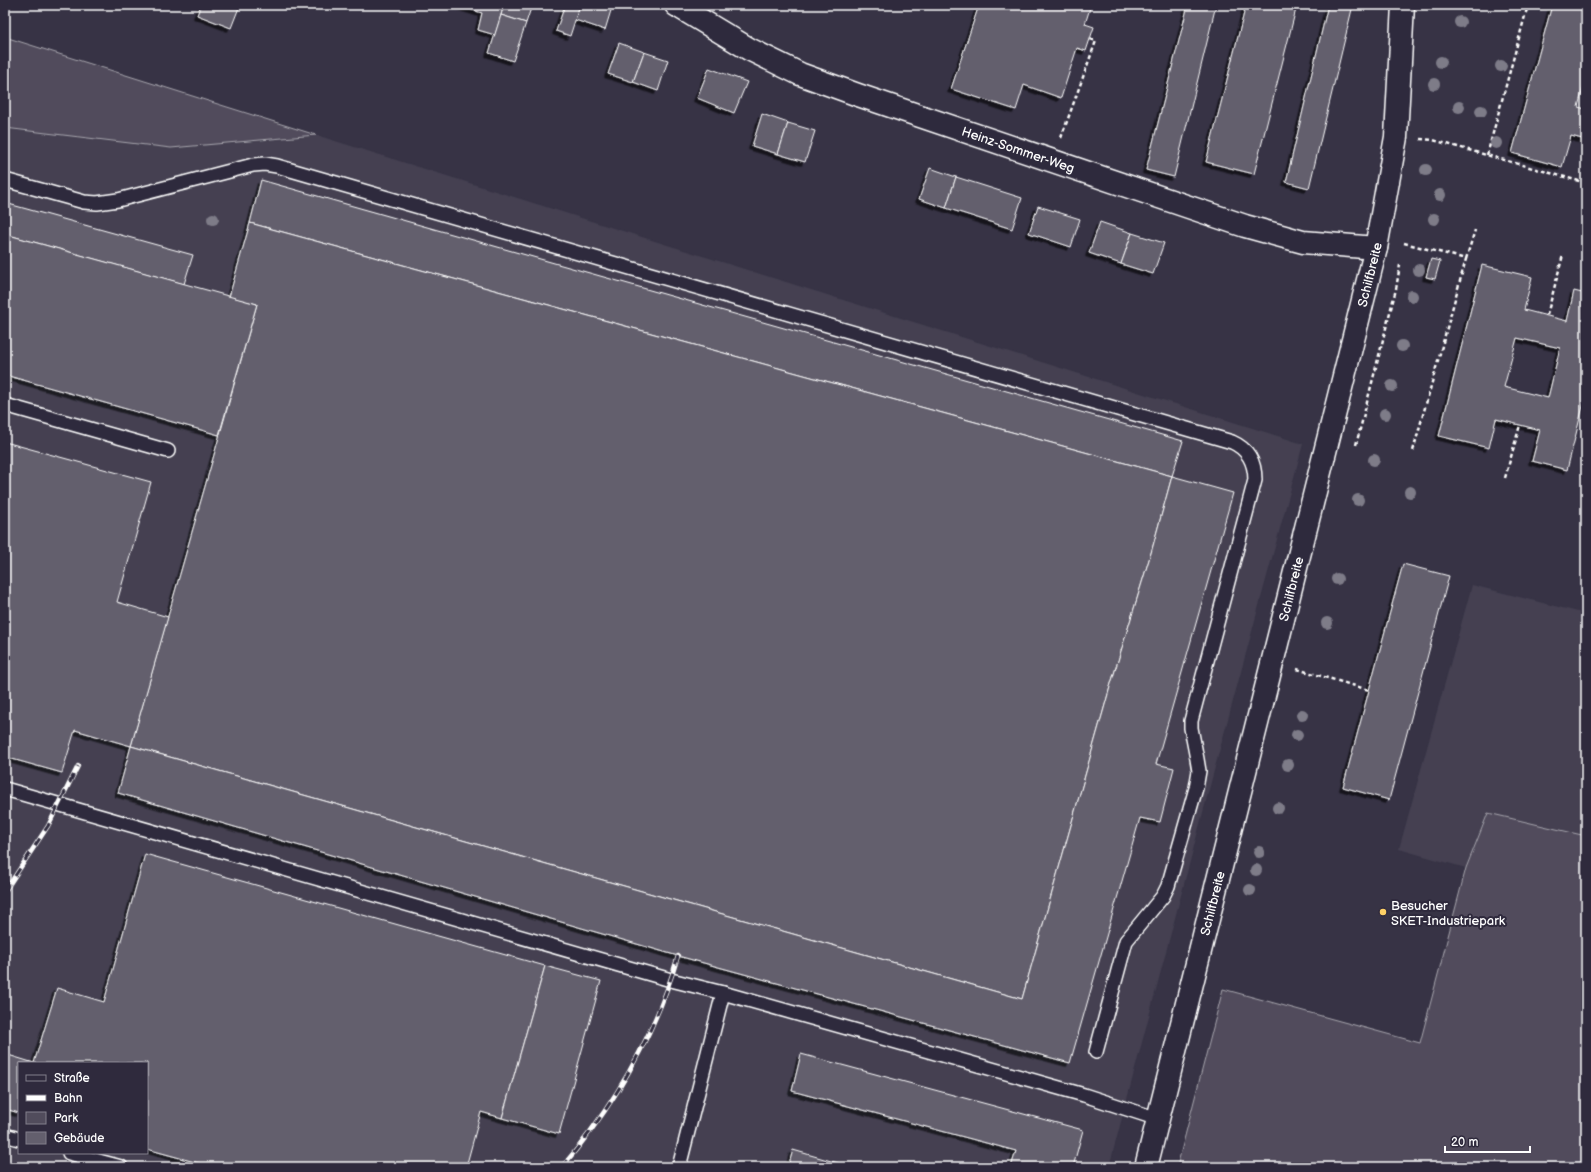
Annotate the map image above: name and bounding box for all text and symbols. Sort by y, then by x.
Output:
street label: Heinz-Sommer-Weg [959,124,1077,177]
street label: Schilfbreite [1355,241,1386,309]
street label: Schilfbreite [1276,555,1307,623]
street label: Schilfbreite [1197,869,1229,937]
place label: Besucher SKET-Industriepark [1391,898,1506,929]
marker: Besucher SKET-Industriepark [1378,907,1388,917]
legend [18,1062,148,1154]
text: Straße [54,1071,90,1086]
text: Bahn [54,1091,83,1106]
text: Park [54,1111,78,1126]
scale bar [1445,1128,1530,1154]
text: Gebäude [54,1131,104,1146]
text: 20 m [1451,1135,1478,1150]

